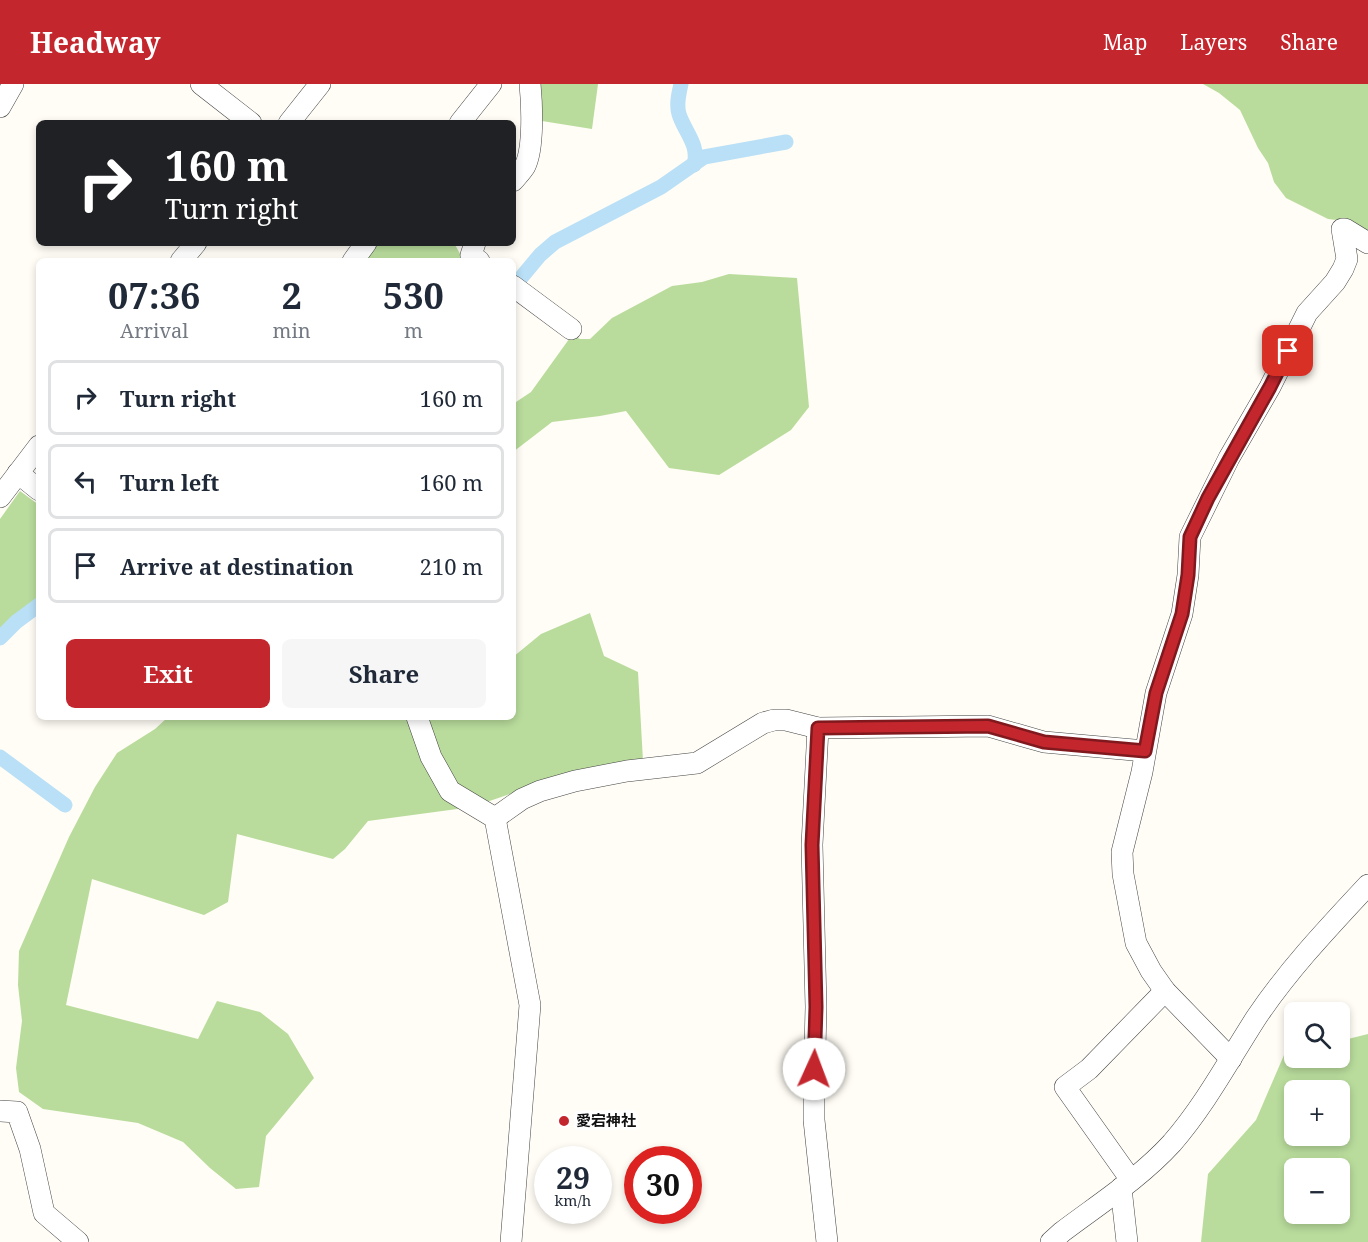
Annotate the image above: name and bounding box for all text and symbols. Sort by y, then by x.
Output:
text: Headway [30,23,160,61]
text: Map [1103,28,1147,56]
text: Layers [1180,28,1247,56]
text: Share [1280,28,1338,56]
text: 160 m [165,136,289,193]
icon: right [66,144,144,222]
text: Turn right [165,190,298,227]
text: 07:36 [108,271,200,320]
text: 2 [281,271,302,320]
text: 530 [383,271,444,320]
text: Arrival [120,317,188,344]
text: min [273,317,311,344]
text: m [404,317,423,344]
pin [1262,325,1313,376]
icon: arrive [1271,334,1304,367]
icon: right [69,381,102,414]
text: Turn right [120,383,236,413]
text: 160 m [420,383,483,413]
icon: left [69,465,102,498]
text: Turn left [120,467,219,497]
text: 160 m [420,467,483,497]
icon: arrive [69,549,102,582]
text: Arrive at destination [120,551,354,581]
text: 210 m [420,551,483,581]
button: Exit [66,639,270,708]
button: Share [282,639,486,708]
map controls [1284,1002,1350,1224]
button: search [1284,1002,1350,1068]
position arrow [782,1037,846,1101]
button: + [1284,1080,1350,1146]
place label: 愛宕神社 [576,1110,636,1130]
marker: 愛宕神社 [557,1114,571,1128]
speed limit sign: 30 [624,1146,702,1224]
text: 29 [556,1157,590,1198]
button: − [1284,1158,1350,1224]
text: km/h [555,1190,591,1210]

